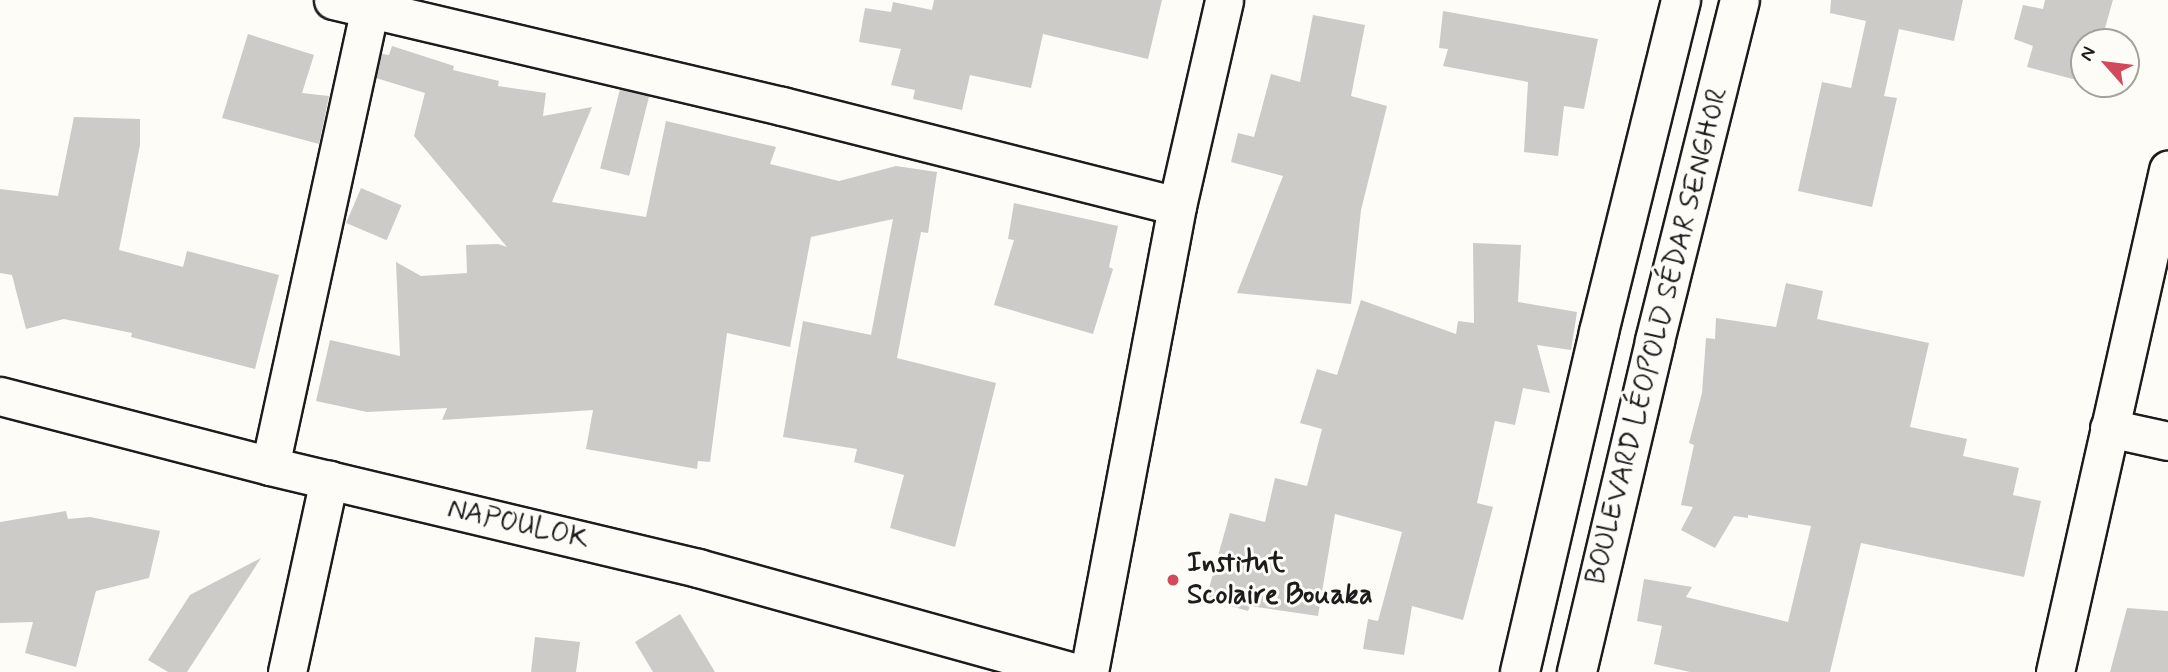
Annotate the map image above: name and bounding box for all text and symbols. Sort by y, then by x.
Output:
north arrow [2070,28,2140,98]
text: N [2074,42,2102,65]
street label: BOULEVARD LÉOPOLD SÉDAR SENGHOR [1580,85,1736,587]
street label: NAPOULOK [444,492,592,558]
place label: Institut Scolaire Bouaka [1187,547,1371,613]
marker: Institut Scolaire Bouaka [1165,572,1181,588]

